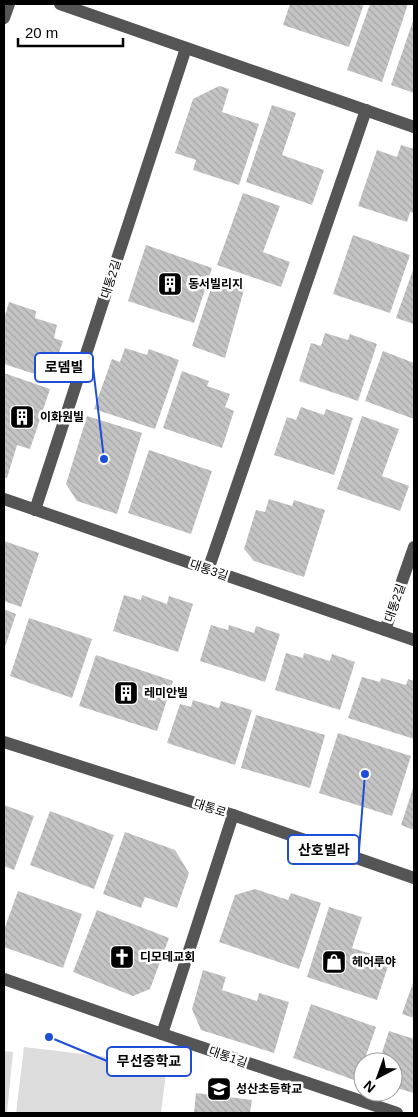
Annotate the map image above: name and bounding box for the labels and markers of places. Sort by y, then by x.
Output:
building icon: 동서빌리지 [157,271,183,297]
place label: 동서빌리지 [188,277,243,291]
callout: 로뎀빌 [35,353,93,382]
building icon: 이화원빌 [9,404,35,430]
place label: 이화원빌 [40,410,84,424]
building icon: 레미안빌 [113,680,139,706]
place label: 레미안빌 [144,686,188,700]
callout: 산호빌라 [288,835,359,864]
church icon: 디모데교회 [109,944,135,970]
shop icon: 헤어루야 [321,949,347,975]
place label: 디모데교회 [140,950,195,964]
place label: 헤어루야 [352,955,396,969]
callout: 무선중학교 [107,1047,191,1076]
school or university icon: 성산초등학교 [206,1076,232,1102]
place label: 성산초등학교 [236,1082,302,1096]

